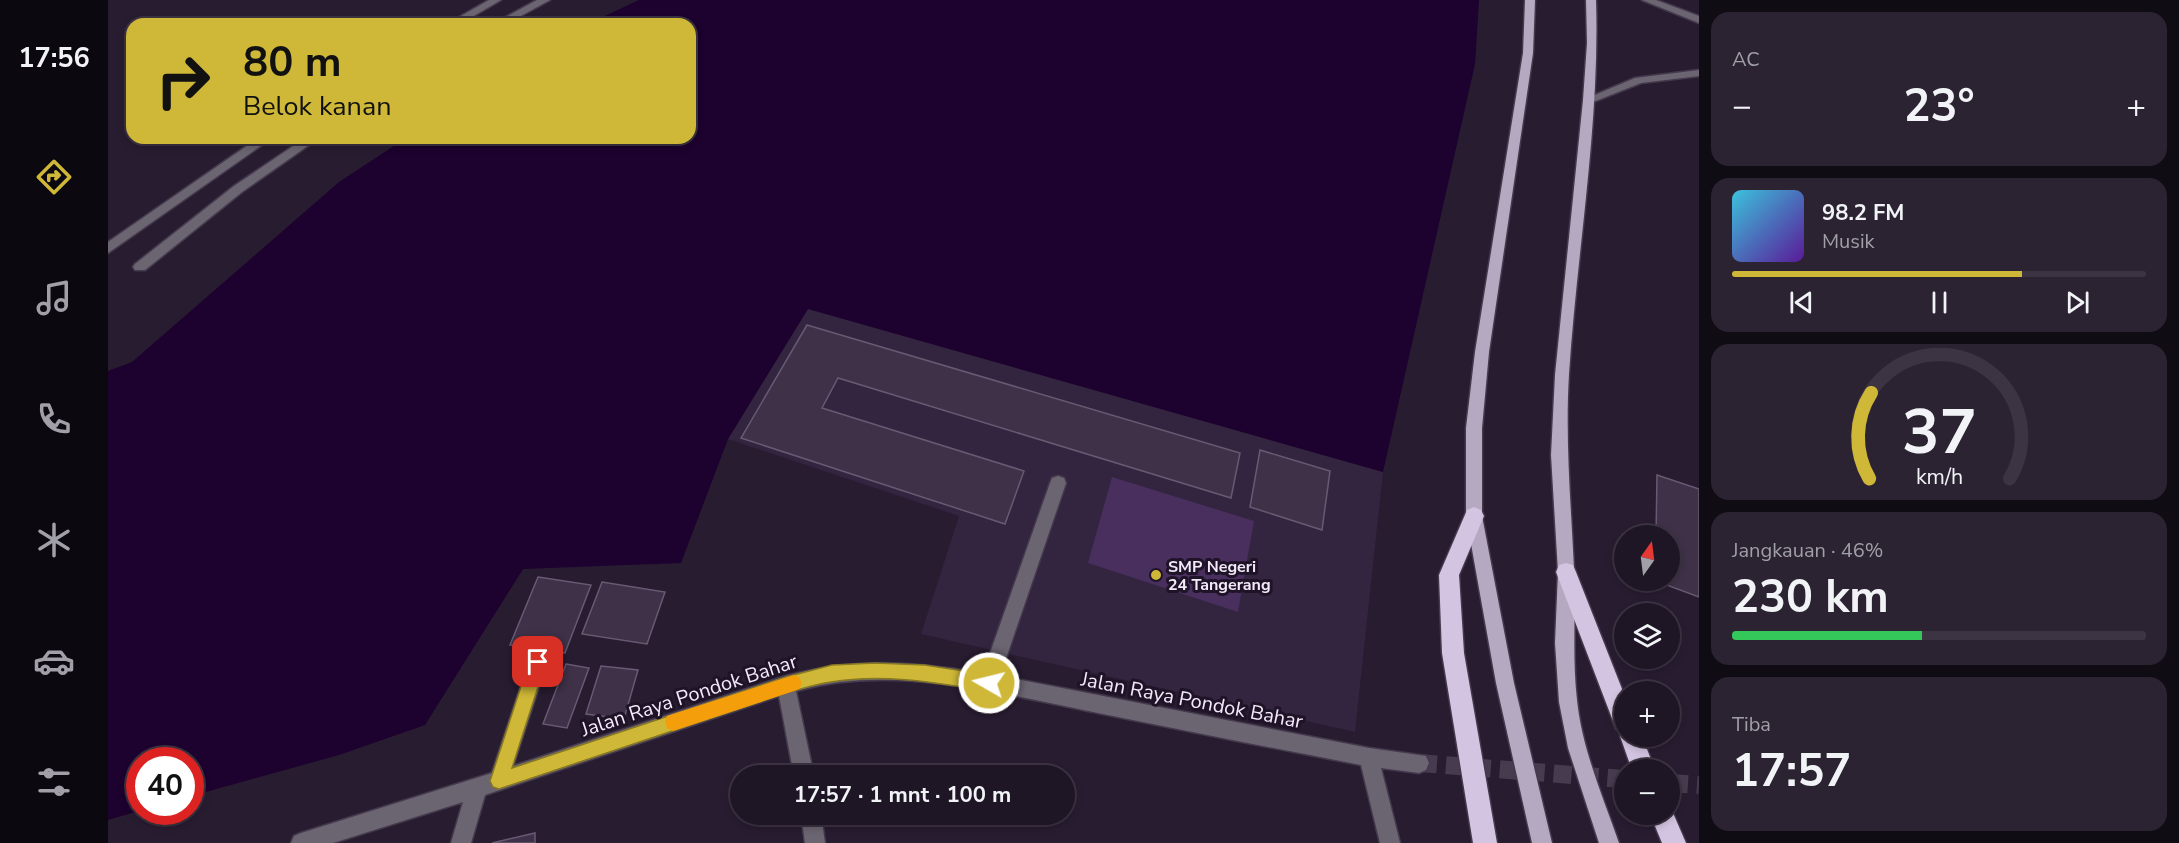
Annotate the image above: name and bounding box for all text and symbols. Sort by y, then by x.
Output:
text: 80 m [243,34,342,91]
text: 17:56 [18,40,90,77]
icon: right [144,42,222,120]
text: AC [1732,46,1760,73]
text: 23° [1903,76,1975,137]
text: − [1732,84,1752,129]
text: + [2126,84,2146,129]
text: Belok kanan [243,88,392,125]
icon: directions [33,156,75,198]
text: 98.2 FM [1822,198,1904,228]
text: Musik [1822,228,1875,255]
icon: music [33,277,75,319]
icon: previous [1785,286,1818,319]
icon: pause [1923,286,1956,319]
icon: next [2061,286,2094,319]
text: 37 [1902,390,1976,475]
icon: phone [33,398,75,440]
text: km/h [1915,462,1963,492]
icon: climate [33,519,75,561]
north arrow [1614,525,1680,591]
map controls [1614,525,1680,825]
text: Jangkauan · 46% [1732,537,1883,564]
place label: SMP Negeri 24 Tangerang [1168,556,1271,596]
text: 230 km [1732,567,1889,628]
marker: SMP Negeri 24 Tangerang [1149,568,1163,582]
button: layers [1614,603,1680,669]
pin [512,636,563,687]
icon: car [33,640,75,682]
icon: arrive [521,645,554,678]
street label: Jalan Raya Pondok Bahar [577,648,801,743]
position arrow [957,651,1021,715]
street label: Jalan Raya Pondok Bahar [1078,666,1305,735]
button: + [1614,681,1680,747]
text: Tiba [1732,711,1771,738]
text: 17:57 [1732,741,1851,802]
speed limit sign: 40 [126,747,204,825]
button: − [1614,759,1680,825]
icon: filters [33,761,75,803]
text: 17:57 · 1 mnt · 100 m [794,780,1011,810]

